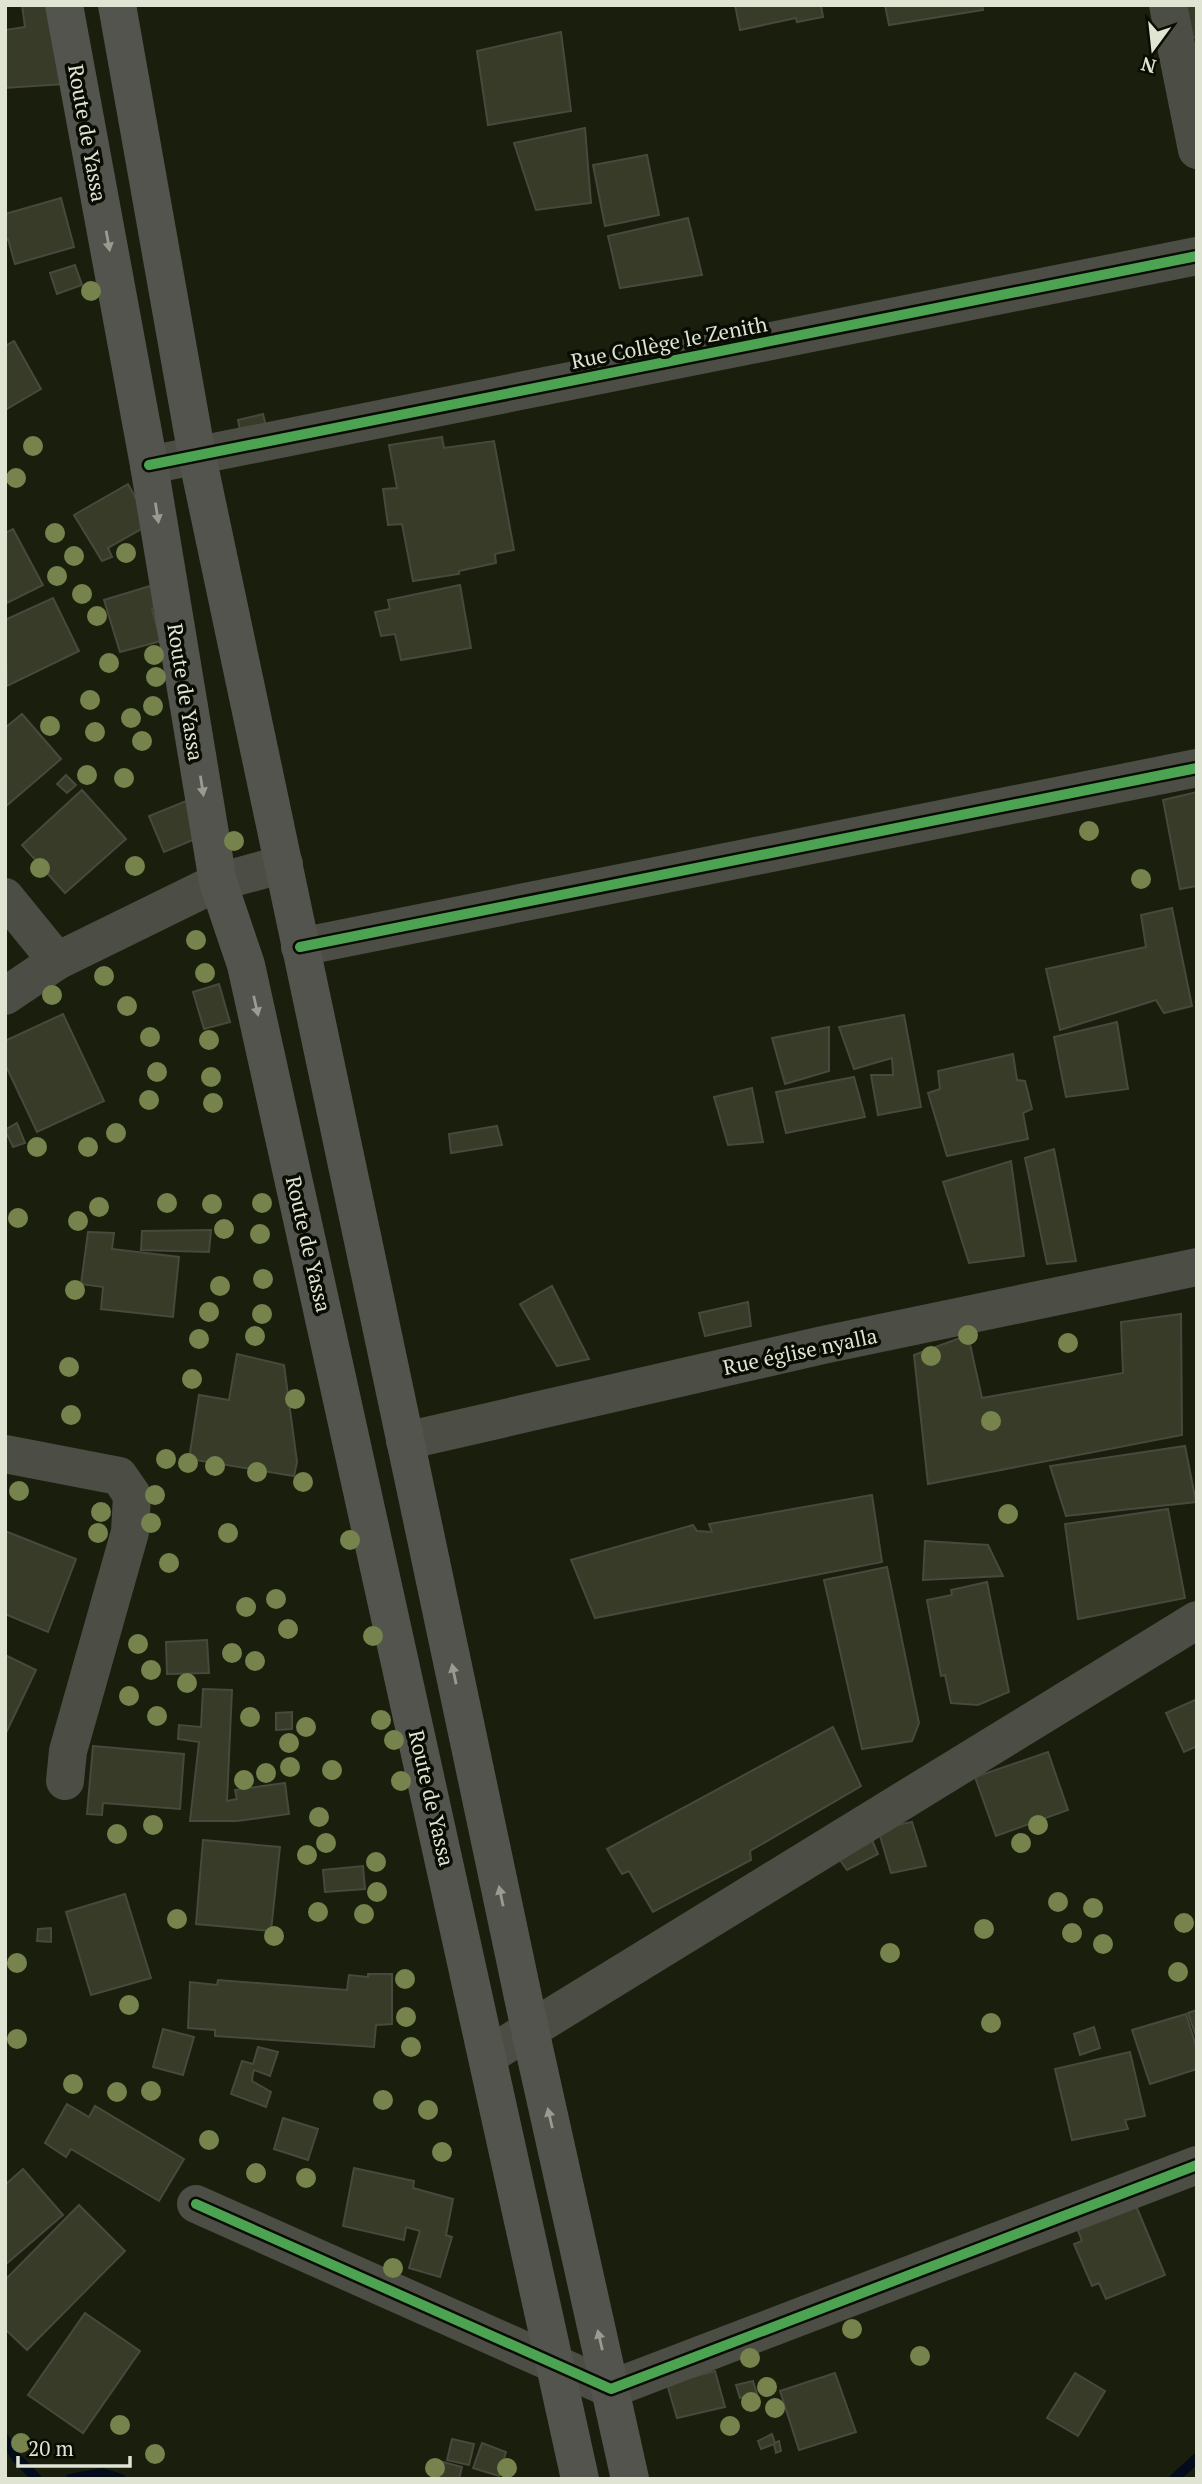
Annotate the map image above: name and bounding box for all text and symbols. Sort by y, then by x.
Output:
north arrow [1118,14,1188,84]
text: N [1138,52,1159,80]
street label: Route de Yassa [62,62,114,204]
one-way arrow [102,230,113,252]
street label: Rue Collège le Zenith [568,309,770,375]
one-way arrow [152,502,163,524]
street label: Route de Yassa [161,621,211,763]
one-way arrow [197,775,208,797]
one-way arrow [250,995,261,1017]
street label: Route de Yassa [280,1173,338,1315]
street label: Rue église nyalla [720,1321,880,1381]
one-way arrow [448,1662,459,1684]
street label: Route de Yassa [403,1727,461,1869]
one-way arrow [496,1885,507,1907]
one-way arrow [544,2107,555,2129]
one-way arrow [594,2329,605,2351]
scale bar [18,2424,130,2468]
text: 20 m [28,2434,74,2462]

